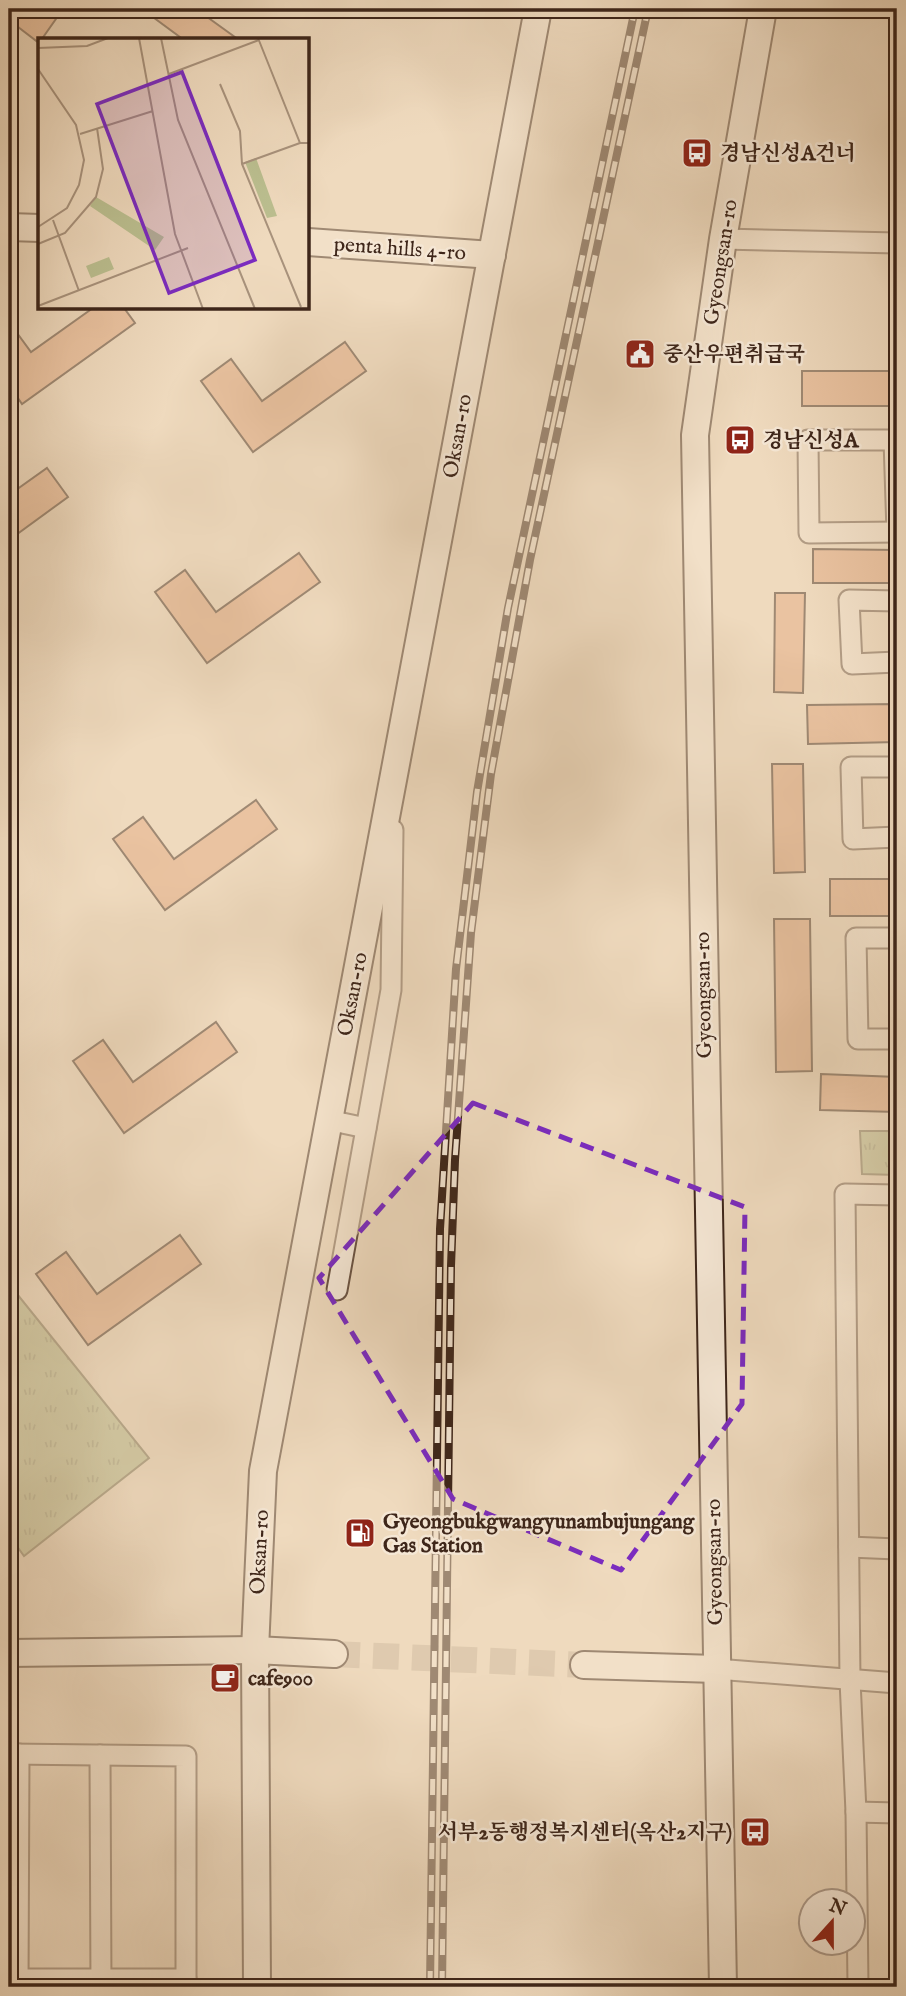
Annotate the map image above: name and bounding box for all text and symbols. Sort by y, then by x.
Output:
inset map [38,38,310,310]
bus stop icon: 경남신성A건너 [680,136,714,170]
place label: 경남신성A건너 [720,141,856,168]
street label: Gyeongsan-ro [698,198,745,327]
street label: penta hills 4-ro [333,231,467,268]
public building icon: 중산우편취급국 [623,337,657,371]
place label: 중산우편취급국 [663,342,805,369]
street label: Oksan-ro [438,392,479,480]
bus stop icon: 경남신성A [723,423,757,457]
place label: 경남신성A [763,428,860,455]
street label: Gyeongsan-ro [690,931,719,1059]
street label: Oksan-ro [332,950,375,1039]
street label: Gyeongsan-ro [701,1498,730,1626]
street label: Oksan-ro [245,1509,276,1595]
place label: Gyeongbukgwangyunambujungang Gas Station [383,1509,695,1560]
fuel station icon: Gyeongbukgwangyunambujungang Gas Station [343,1516,377,1550]
cafe icon: cafe900 [208,1661,242,1695]
place label: cafe900 [248,1666,313,1693]
bus stop icon: 서부2동행정복지센터(옥산2지구) [738,1815,772,1849]
place label: 서부2동행정복지센터(옥산2지구) [438,1820,732,1847]
north arrow [797,1888,867,1958]
text: N [824,1893,850,1922]

